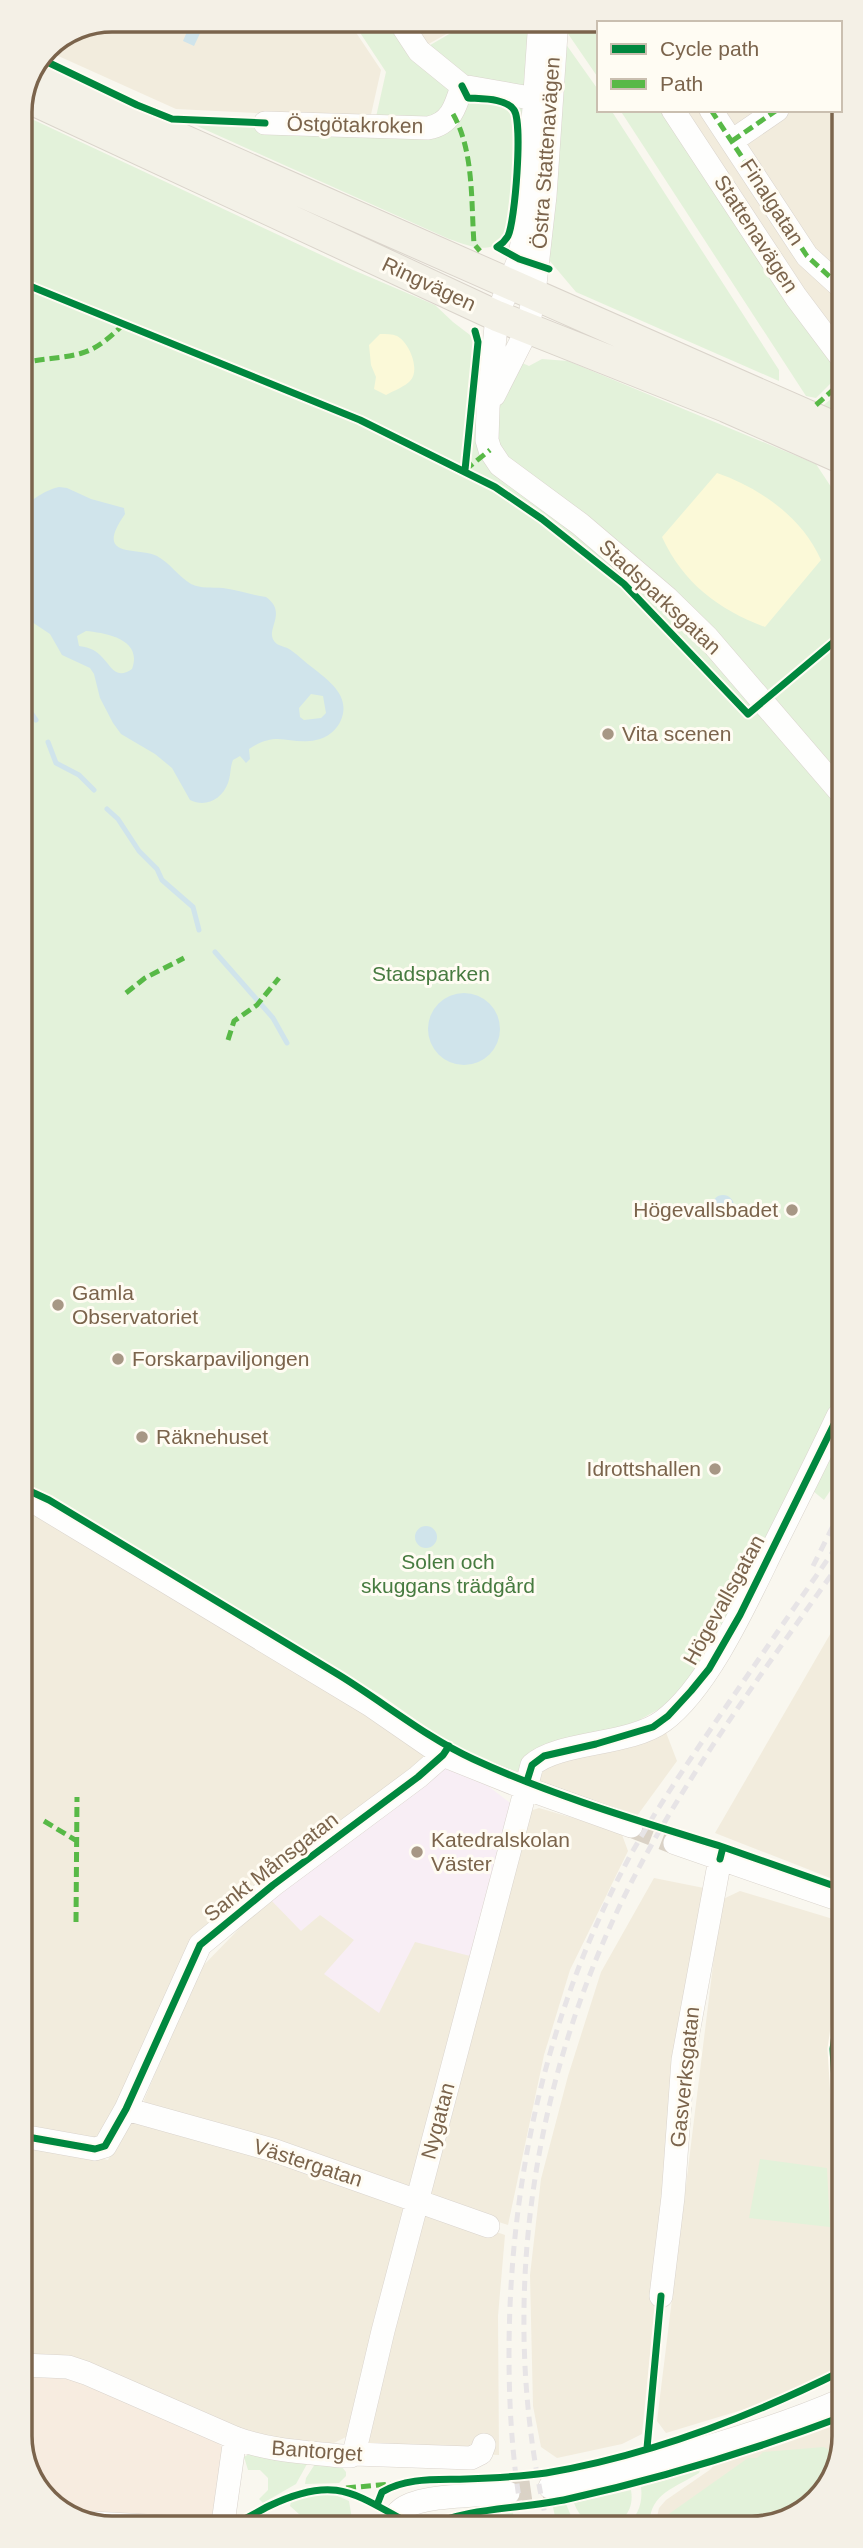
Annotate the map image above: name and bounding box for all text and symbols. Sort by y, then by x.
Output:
legend [597,21,842,112]
text: Cycle path [660,37,759,60]
street label: Östra Stattenavägen [527,56,564,250]
text: Path [660,72,703,95]
street label: Östgötakroken [287,112,423,137]
street label: Finalgatan [736,154,809,249]
street label: Stattenavägen [710,171,803,297]
street label: Ringvägen [379,252,480,315]
street label: Stadsparksgatan [595,534,726,659]
place label: Vita scenen [622,722,731,745]
marker: Vita scenen [600,726,616,742]
park label: Stadsparken [372,962,490,985]
place label: Högevallsbadet [633,1198,778,1221]
marker: Högevallsbadet [784,1202,800,1218]
place label: Gamla Observatoriet [72,1281,198,1328]
marker: Gamla Observatoriet [50,1297,66,1313]
place label: Forskarpaviljongen [132,1347,309,1370]
marker: Forskarpaviljongen [110,1351,126,1367]
place label: Räknehuset [156,1425,268,1448]
marker: Räknehuset [134,1429,150,1445]
place label: Idrottshallen [587,1457,701,1480]
marker: Idrottshallen [707,1461,723,1477]
street label: Högevallsgatan [678,1531,769,1669]
park label: Solen och skuggans trädgård [361,1550,535,1597]
street label: Sankt Månsgatan [199,1807,342,1926]
place label: Katedralskolan Väster [431,1828,570,1875]
marker: Katedralskolan Väster [409,1844,425,1860]
street label: Gasverksgatan [666,2006,703,2148]
street label: Nygatan [416,2080,459,2162]
street label: Västergatan [251,2134,366,2191]
street label: Bantorget [271,2436,363,2465]

